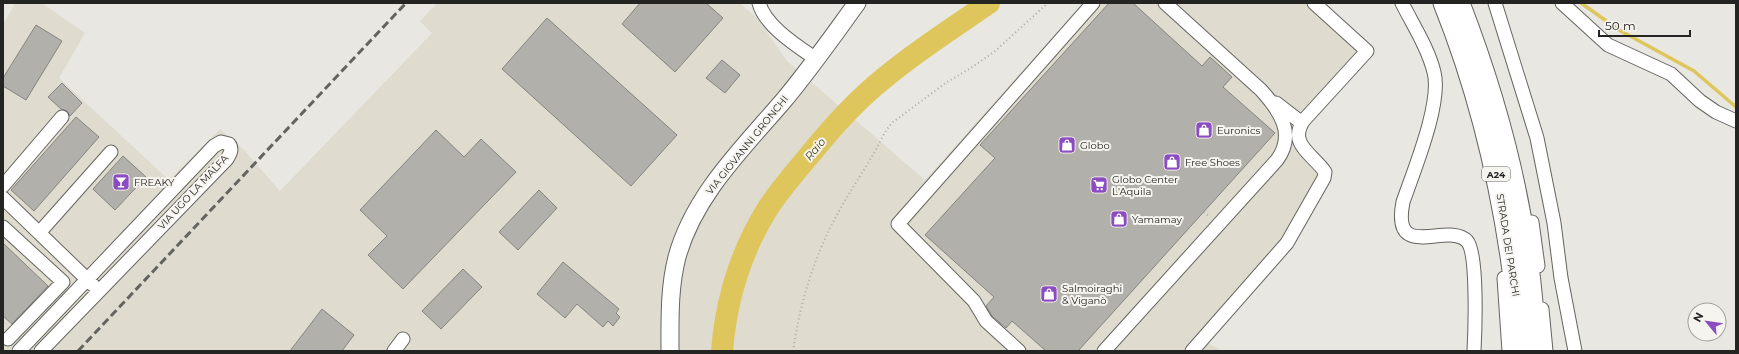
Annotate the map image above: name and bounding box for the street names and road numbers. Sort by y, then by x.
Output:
street label: VIA GIOVANNI GRONCHI [703,93,791,197]
street label: VIA UGO LA MALFA [155,151,232,232]
road number: A24 [1482,167,1510,181]
street label: STRADA DEI PARCHI [1493,193,1523,297]

